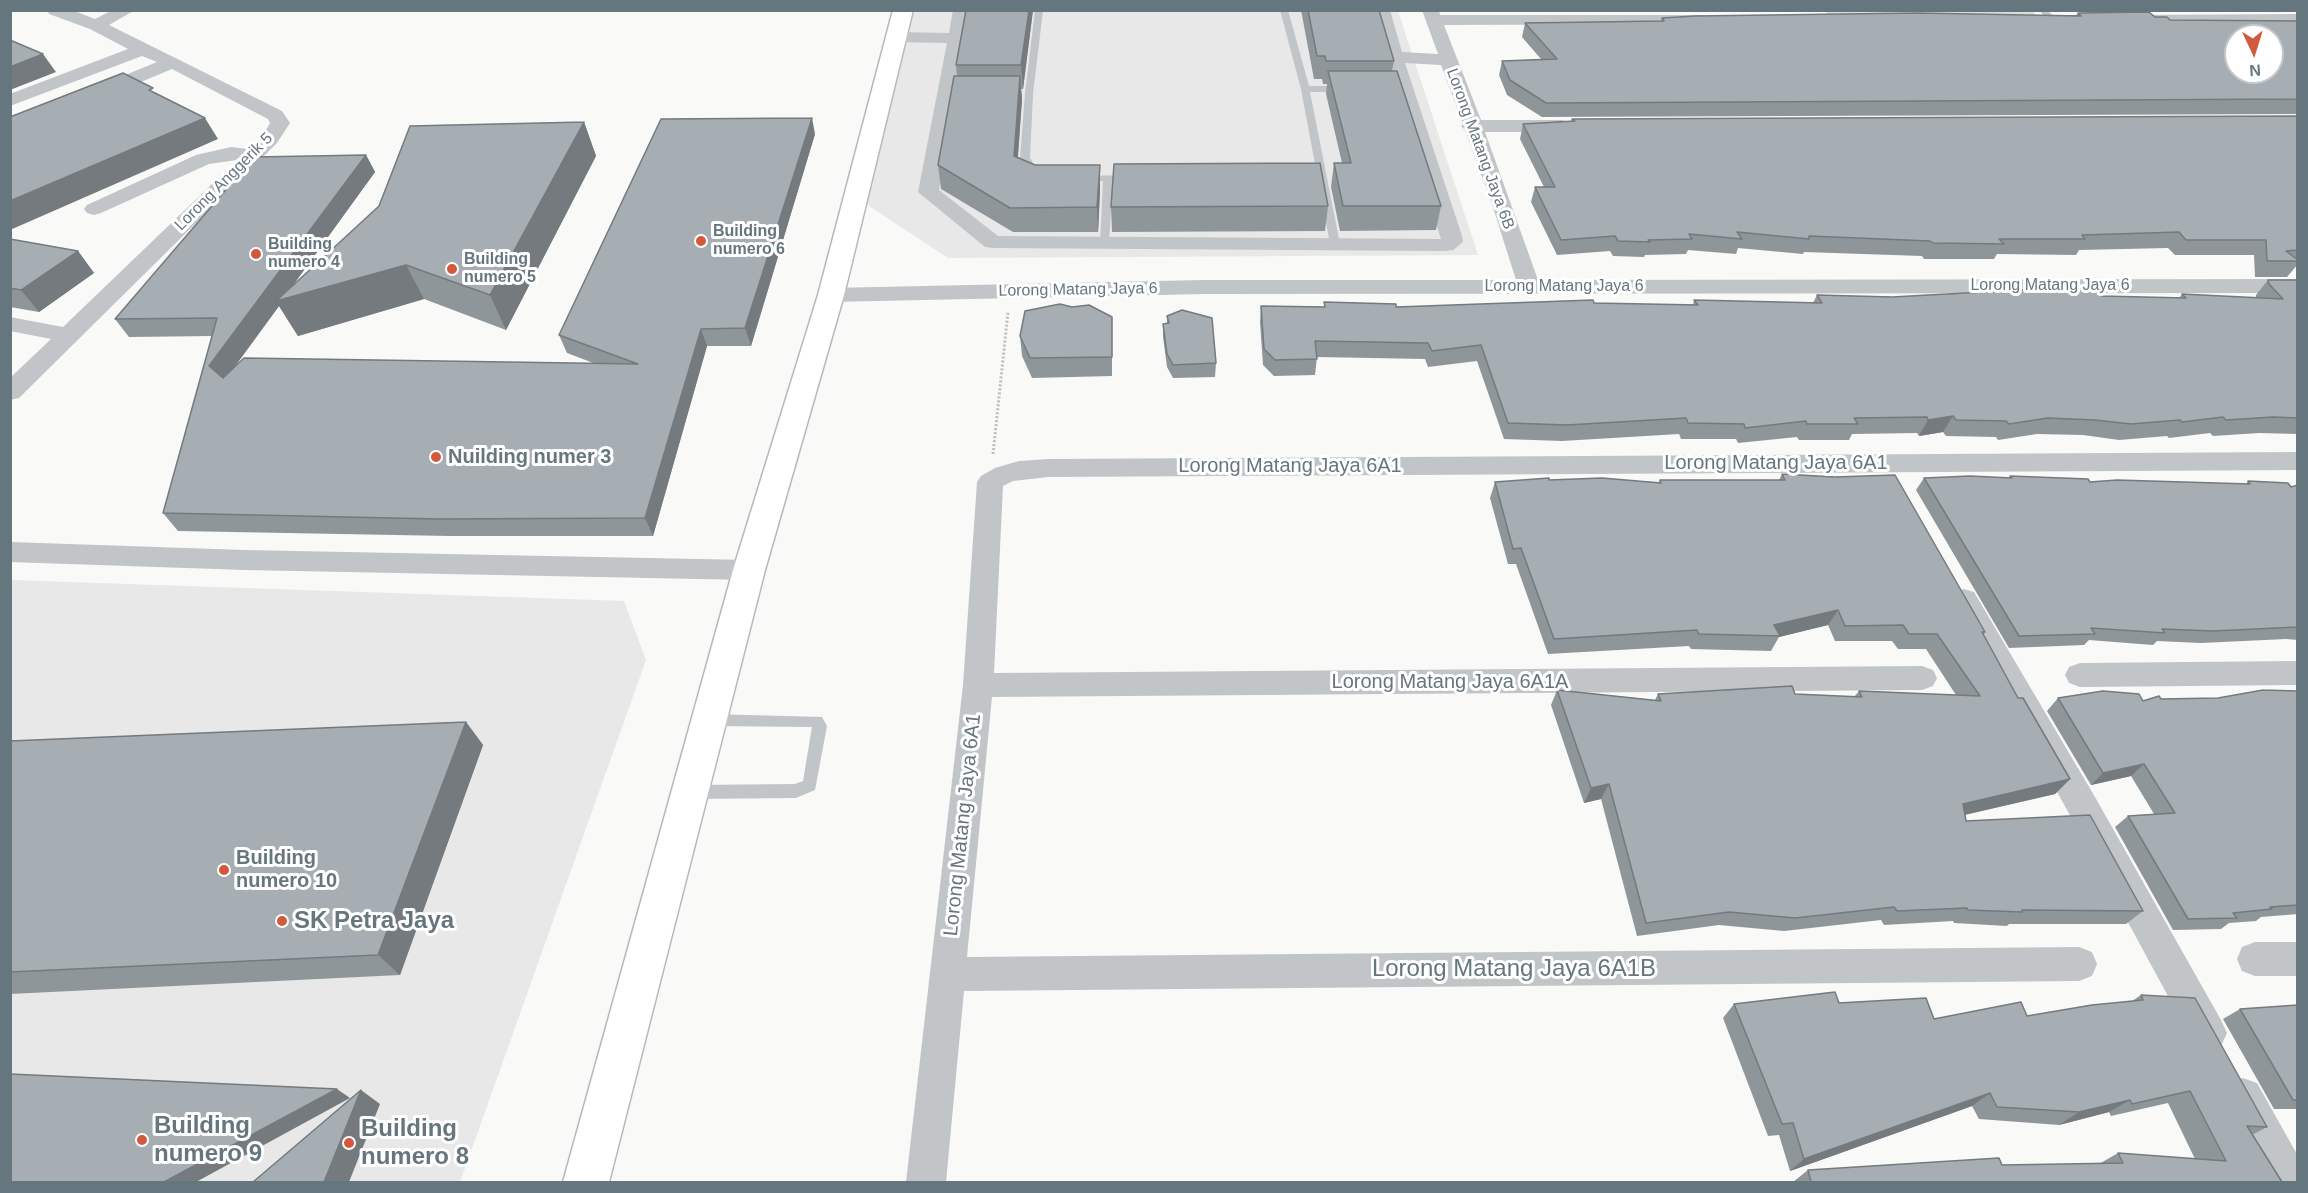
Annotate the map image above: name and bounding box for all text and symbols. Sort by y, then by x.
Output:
north arrow [2224,24,2284,84]
text: N [2249,62,2262,79]
street label: Lorong Matang Jaya 6B [1442,66,1518,232]
street label: Lorong Anggerik 5 [171,129,277,235]
place label: Building numero 6 [713,222,785,260]
marker: Building numero 6 [694,234,708,248]
place label: Building numero 4 [268,235,340,273]
marker: Building numero 4 [249,247,263,261]
place label: Building numero 5 [464,250,536,288]
marker: Building numero 5 [445,262,459,276]
street label: Lorong Matang Jaya 6 [1970,276,2130,296]
street label: Lorong Matang Jaya 6 [1484,277,1644,297]
street label: Lorong Matang Jaya 6 [998,279,1158,301]
place label: Nuilding numer 3 [448,445,611,469]
marker: Nuilding numer 3 [429,450,443,464]
street label: Lorong Matang Jaya 6A1 [1664,451,1888,475]
street label: Lorong Matang Jaya 6A1 [1178,454,1402,478]
street label: Lorong Matang Jaya 6A1A [1332,670,1568,694]
street label: Lorong Matang Jaya 6A1 [939,713,987,937]
place label: Building numero 10 [236,846,337,893]
marker: Building numero 10 [217,863,231,877]
place label: SK Petra Jaya [294,907,454,935]
marker: SK Petra Jaya [275,914,289,928]
street label: Lorong Matang Jaya 6A1B [1372,955,1656,983]
place label: Building numero 9 [154,1112,262,1168]
place label: Building numero 8 [361,1115,469,1171]
marker: Building numero 9 [135,1133,149,1147]
marker: Building numero 8 [342,1136,356,1150]

